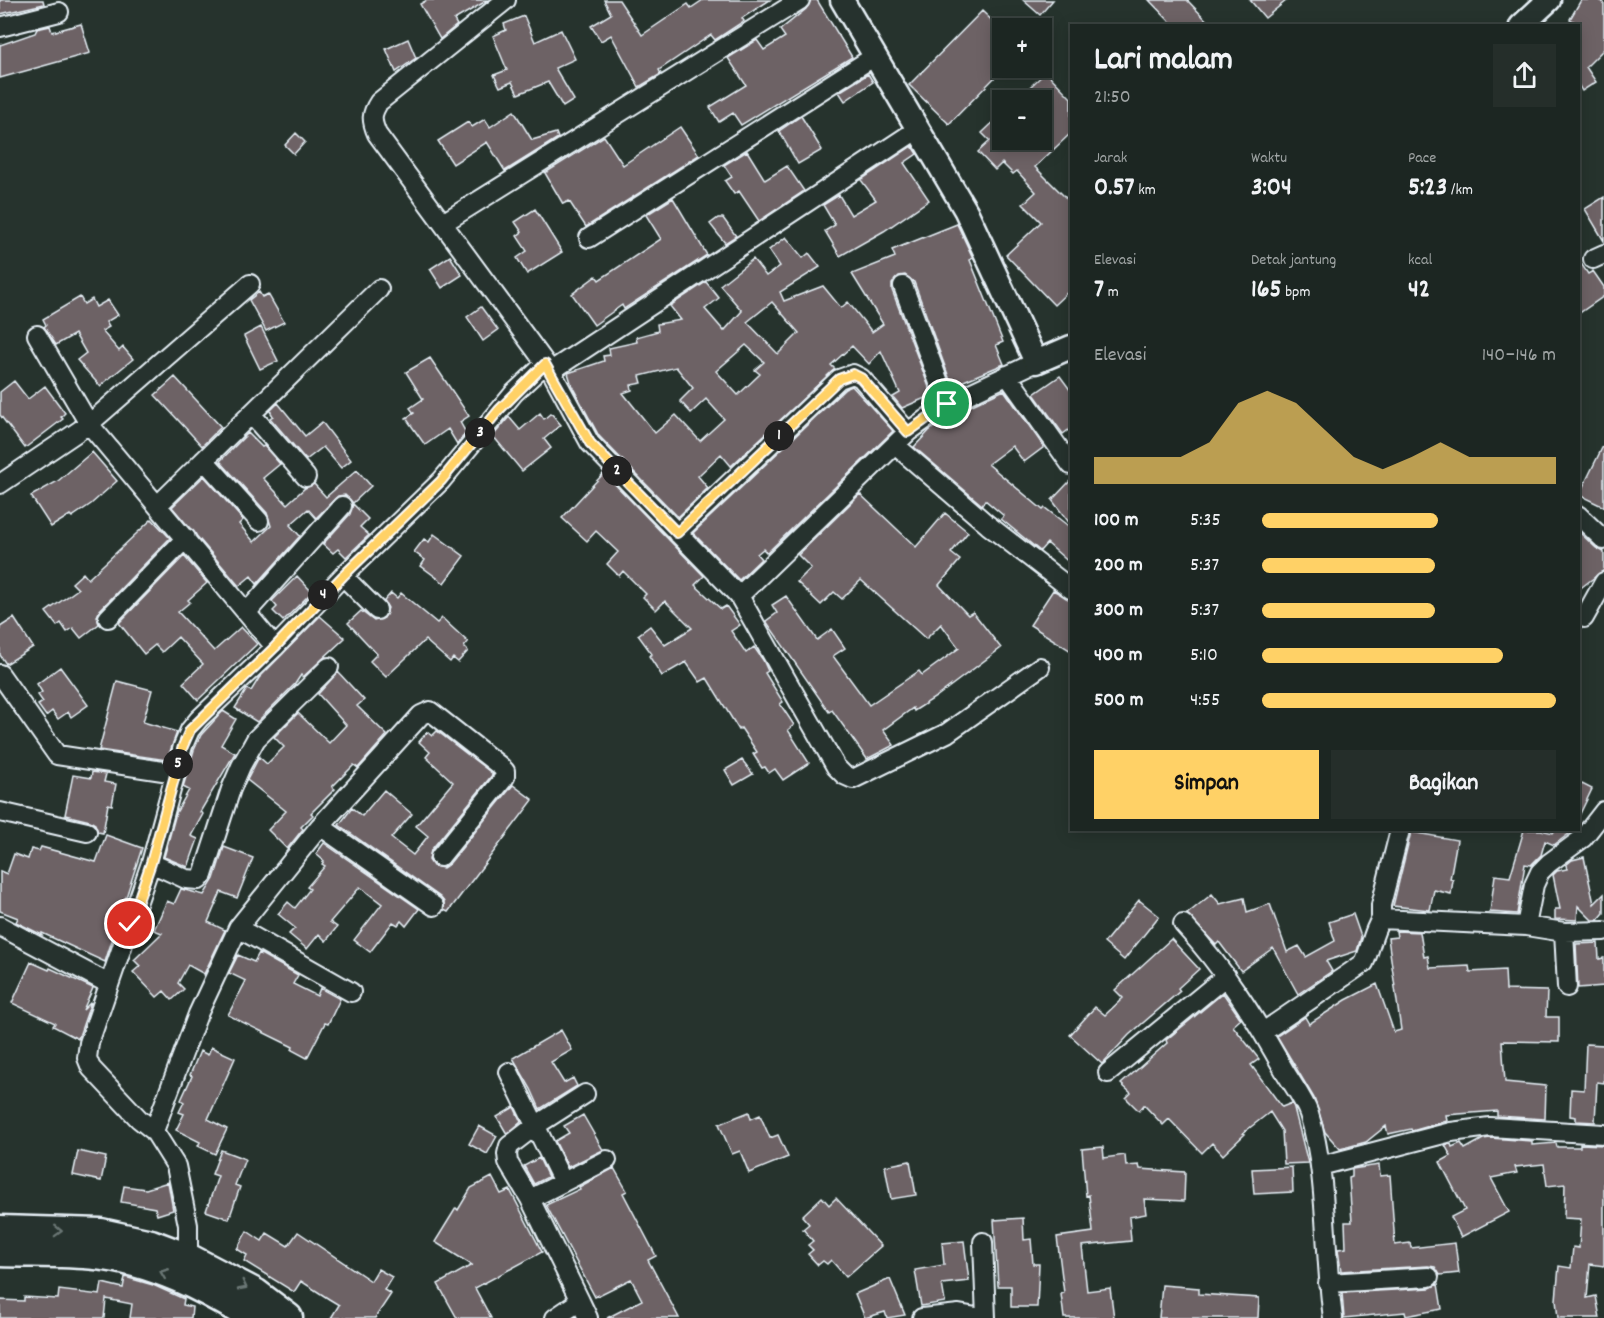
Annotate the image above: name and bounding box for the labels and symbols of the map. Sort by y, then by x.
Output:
pin [921,378,972,429]
pin: 3 [465,418,495,448]
pin: 1 [764,421,794,451]
pin: 2 [602,456,632,486]
pin: 4 [308,580,338,610]
pin: 5 [163,749,193,779]
pin [104,898,155,949]
one-way arrow [54,1225,63,1238]
one-way arrow [159,1268,170,1280]
one-way arrow [236,1279,247,1291]

